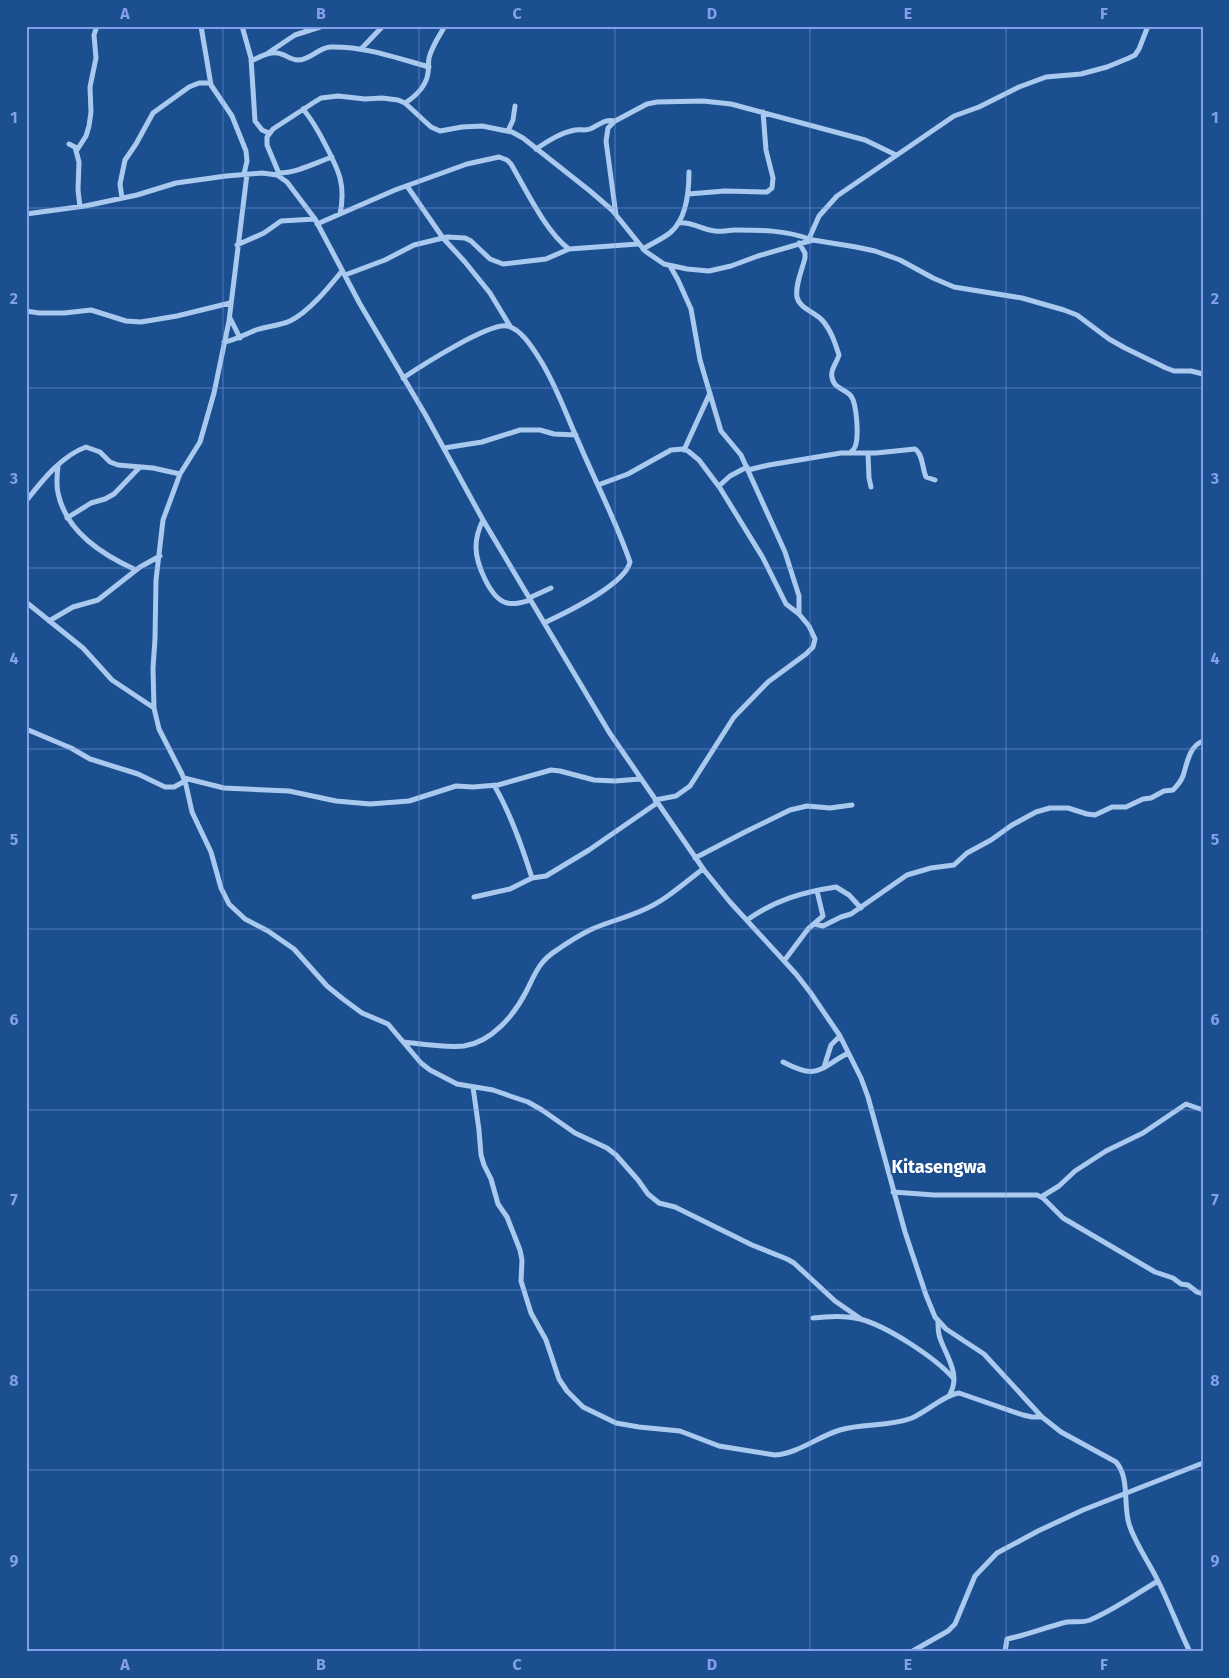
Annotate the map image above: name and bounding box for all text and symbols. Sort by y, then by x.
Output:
text: A [119,4,130,23]
text: B [316,4,326,23]
text: C [512,4,522,23]
text: D [707,4,717,23]
text: E [904,4,912,23]
text: F [1100,4,1108,23]
text: 1 [10,108,18,127]
text: 1 [1211,108,1219,127]
text: 2 [10,289,18,308]
text: 2 [1211,289,1219,308]
text: 3 [9,469,18,488]
text: 3 [1210,469,1219,488]
text: 4 [9,649,19,668]
text: 4 [1210,649,1220,668]
text: 5 [10,830,19,849]
text: 5 [1211,830,1220,849]
text: 6 [9,1010,19,1029]
text: 6 [1210,1010,1220,1029]
district label: Kitasengwa [892,1156,987,1178]
text: 7 [10,1190,18,1209]
text: 7 [1211,1190,1219,1209]
text: 8 [9,1371,19,1390]
text: 8 [1210,1371,1220,1390]
text: 9 [10,1551,19,1570]
text: 9 [1211,1551,1220,1570]
text: A [119,1655,130,1674]
text: B [316,1655,326,1674]
text: C [512,1655,522,1674]
text: D [707,1655,717,1674]
text: E [904,1655,912,1674]
text: F [1100,1655,1108,1674]

